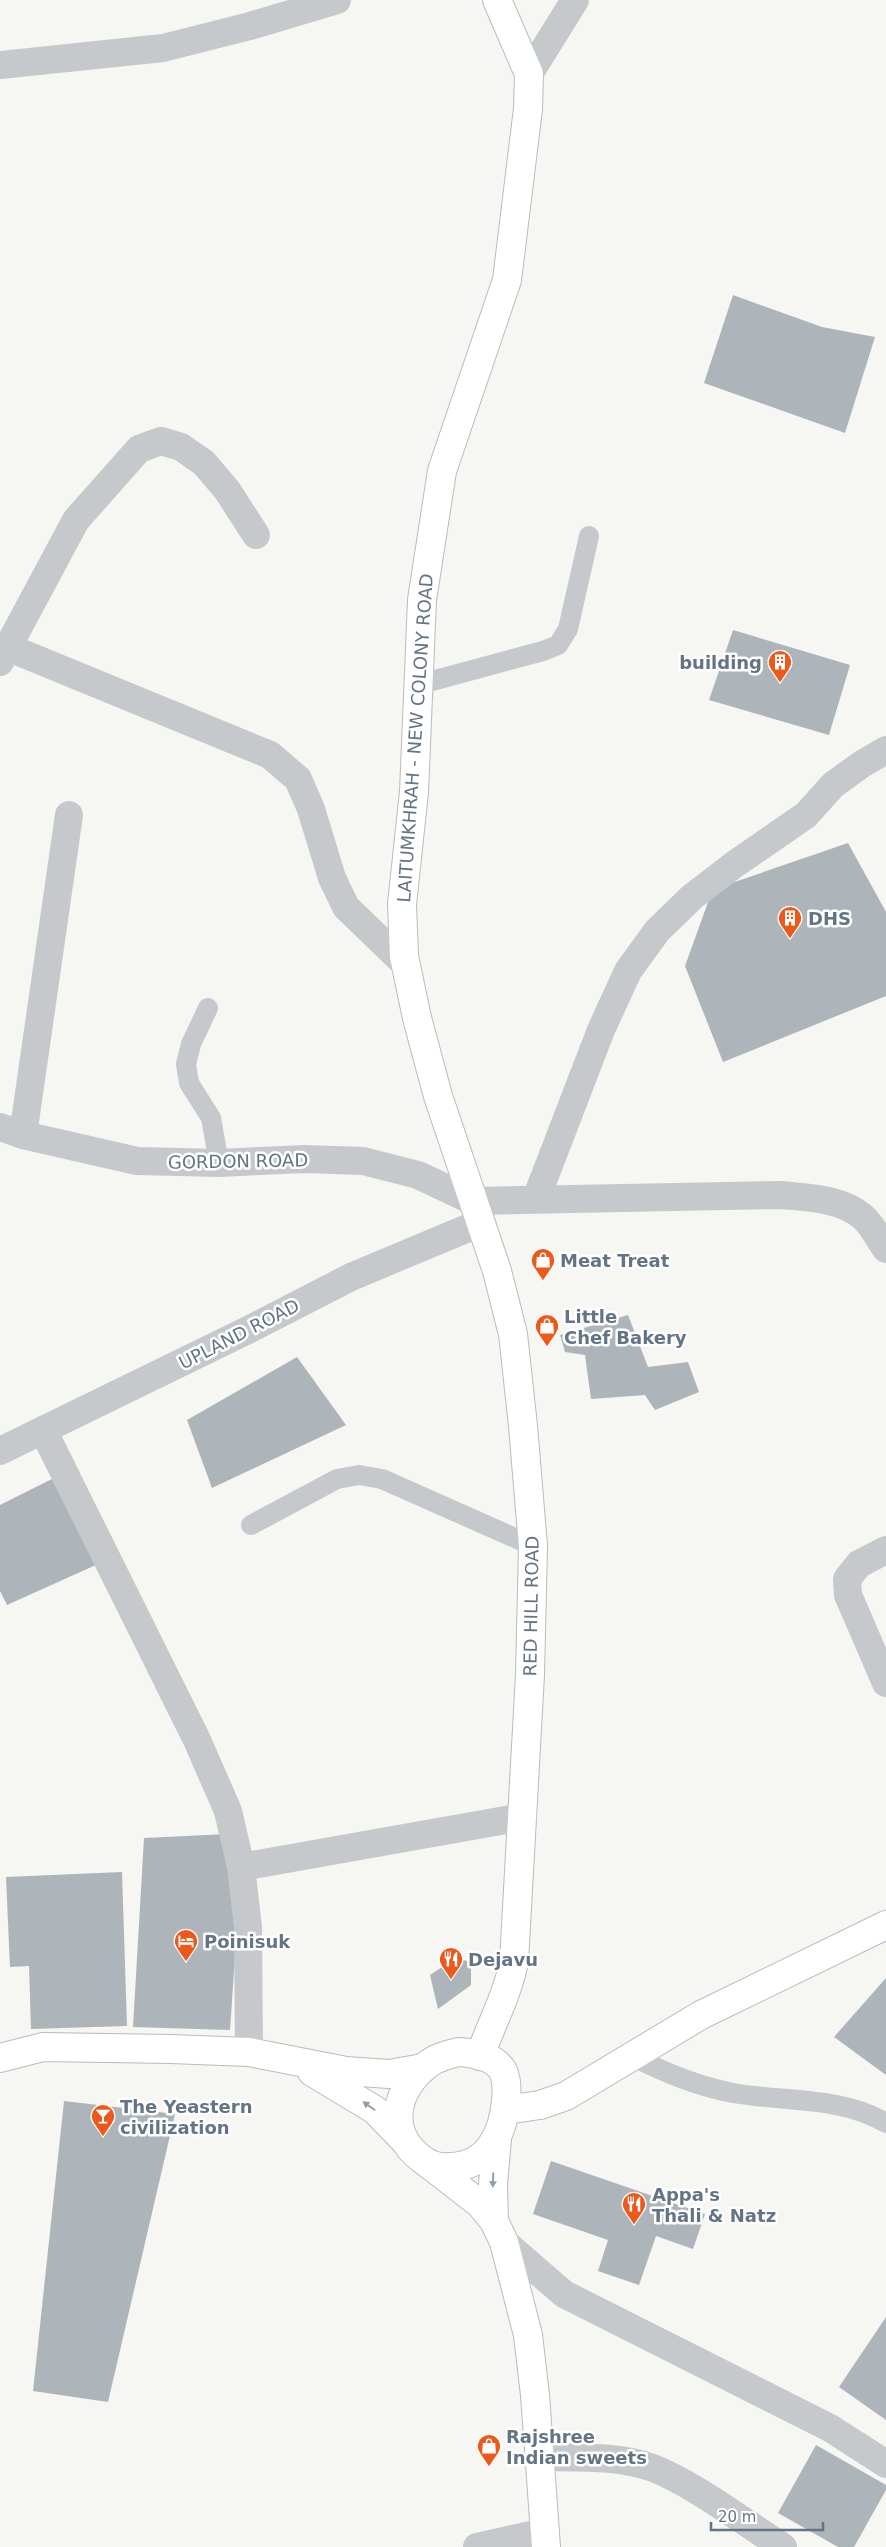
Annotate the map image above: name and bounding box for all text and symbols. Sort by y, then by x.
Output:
street label: LAITUMKHRAH - NEW COLONY ROAD [393,573,437,903]
building icon: building [767,649,793,683]
place label: building [679,652,762,673]
building icon: DHS [777,905,803,939]
place label: DHS [808,908,851,929]
street label: GORDON ROAD [168,1149,308,1173]
shop icon: Meat Treat [530,1247,556,1281]
place label: Meat Treat [560,1250,670,1271]
street label: UPLAND ROAD [175,1295,303,1373]
place label: Little Chef Bakery [564,1306,687,1348]
shop icon: Little Chef Bakery [534,1313,560,1347]
street label: RED HILL ROAD [519,1536,543,1676]
hotel icon: Poinisuk [173,1928,199,1962]
place label: Poinisuk [204,1931,291,1952]
restaurant icon: Dejavu [438,1946,464,1980]
place label: Dejavu [468,1949,538,1970]
place label: The Yeastern civilization [120,2096,253,2138]
one-way arrow [362,2101,376,2111]
bar icon: The Yeastern civilization [90,2103,116,2137]
one-way arrow [489,2172,497,2188]
place label: Appa's Thali & Natz [652,2184,776,2226]
restaurant icon: Appa's Thali & Natz [621,2191,647,2225]
place label: Rajshree Indian sweets [506,2426,647,2468]
shop icon: Rajshree Indian sweets [476,2433,502,2467]
scale bar [711,2500,824,2532]
text: 20 m [718,2508,756,2526]

